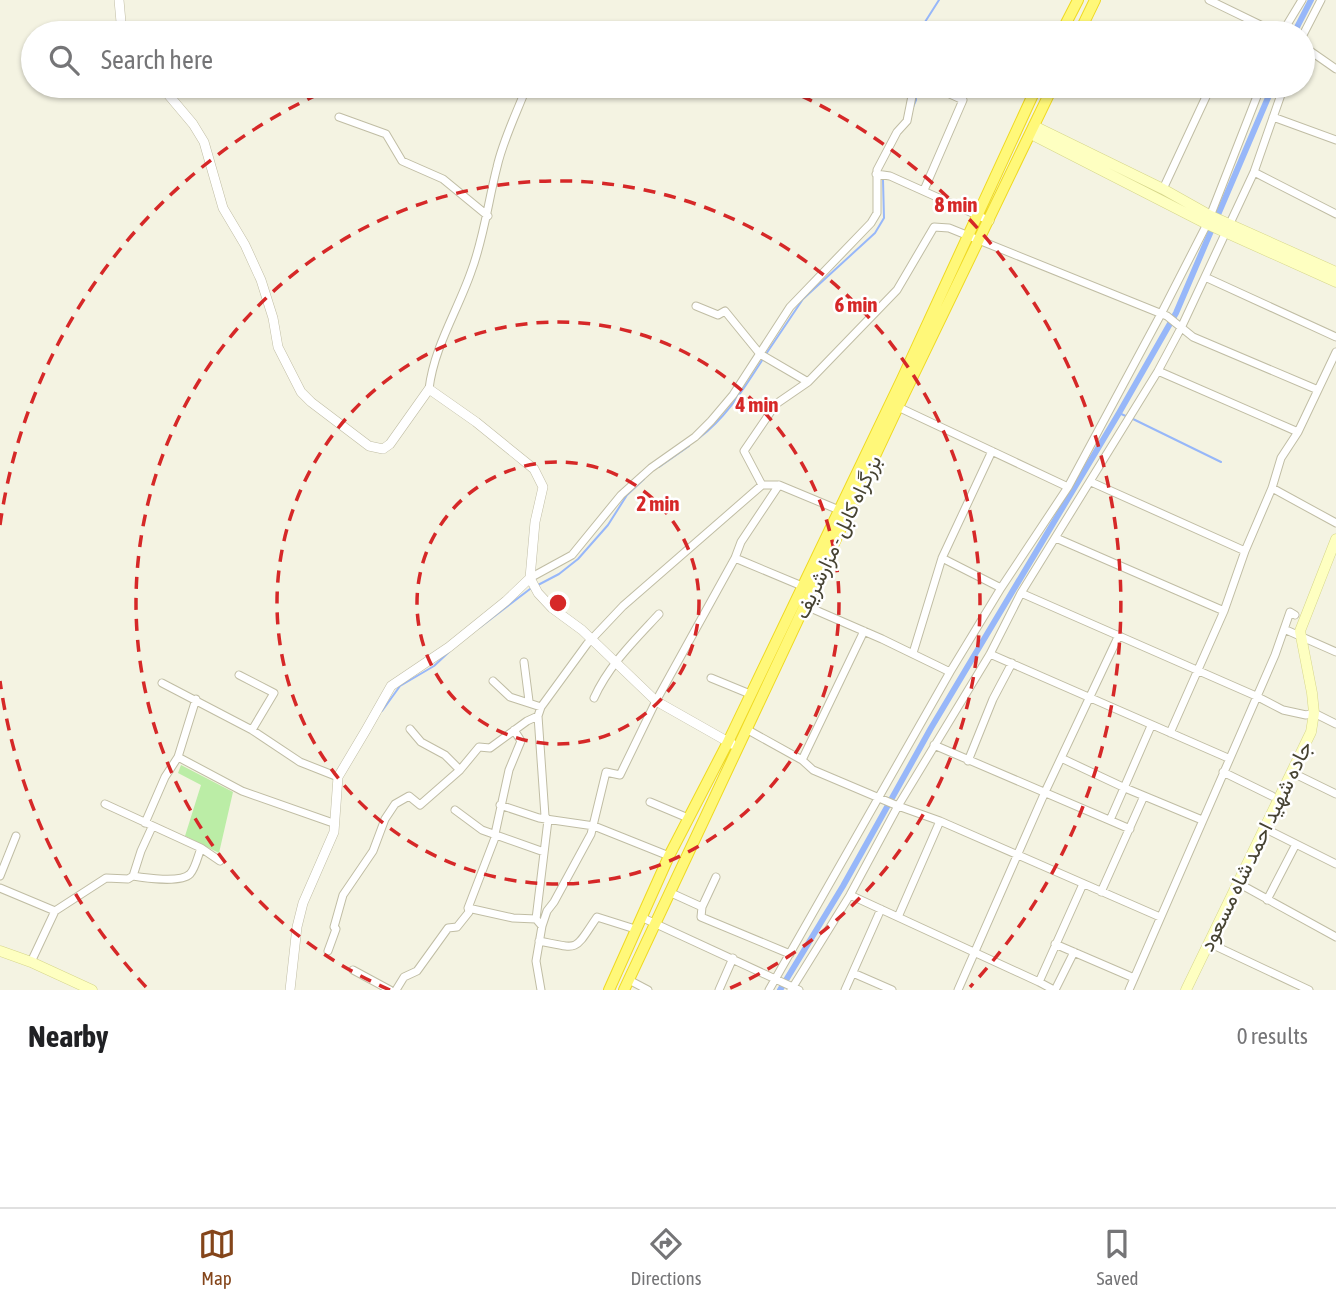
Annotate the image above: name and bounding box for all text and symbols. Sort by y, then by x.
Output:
search box [21,21,1315,98]
icon: search [45,41,83,79]
text: Search here [101,45,213,75]
text: 8 min [935,192,977,216]
text: 6 min [835,292,877,316]
text: 4 min [735,392,778,416]
street label: بزرگراه کابل - مزارشریف [789,451,887,623]
text: 2 min [637,491,679,515]
centre of rings [546,591,570,615]
street label: جاده شهيد احمد شاه مسعود [1194,736,1318,956]
text: Nearby [28,1019,108,1053]
text: 0 results [1237,1023,1308,1049]
tab: Map [198,1225,236,1289]
tab: Directions [631,1225,701,1289]
tab: Saved [1096,1225,1138,1289]

